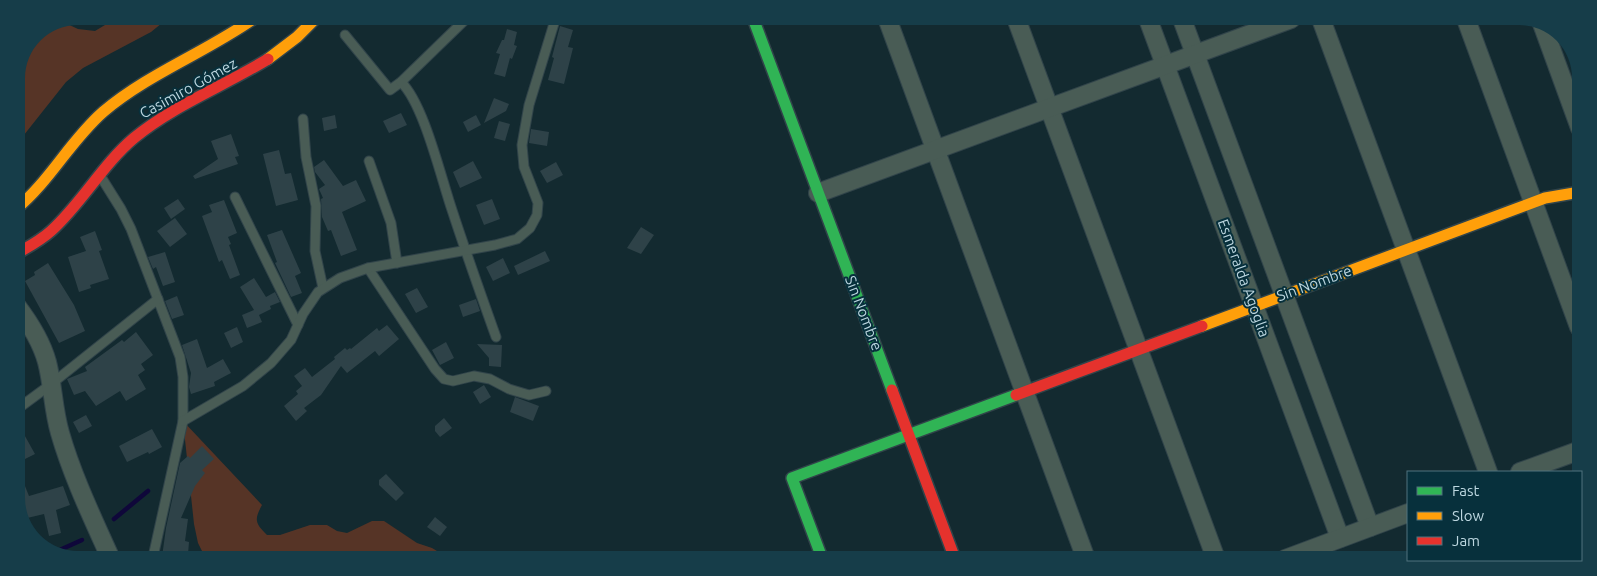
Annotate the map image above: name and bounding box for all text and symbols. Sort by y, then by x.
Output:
street label: Casimiro Gómez [136,54,240,122]
street label: Esmeralda Agoglia [1215,217,1273,339]
street label: Sin Nombre [1274,262,1354,304]
street label: Sin Nombre [842,273,886,353]
legend [1407,471,1582,561]
text: Fast [1452,482,1480,499]
text: Slow [1452,507,1485,524]
text: Jam [1452,532,1480,549]

